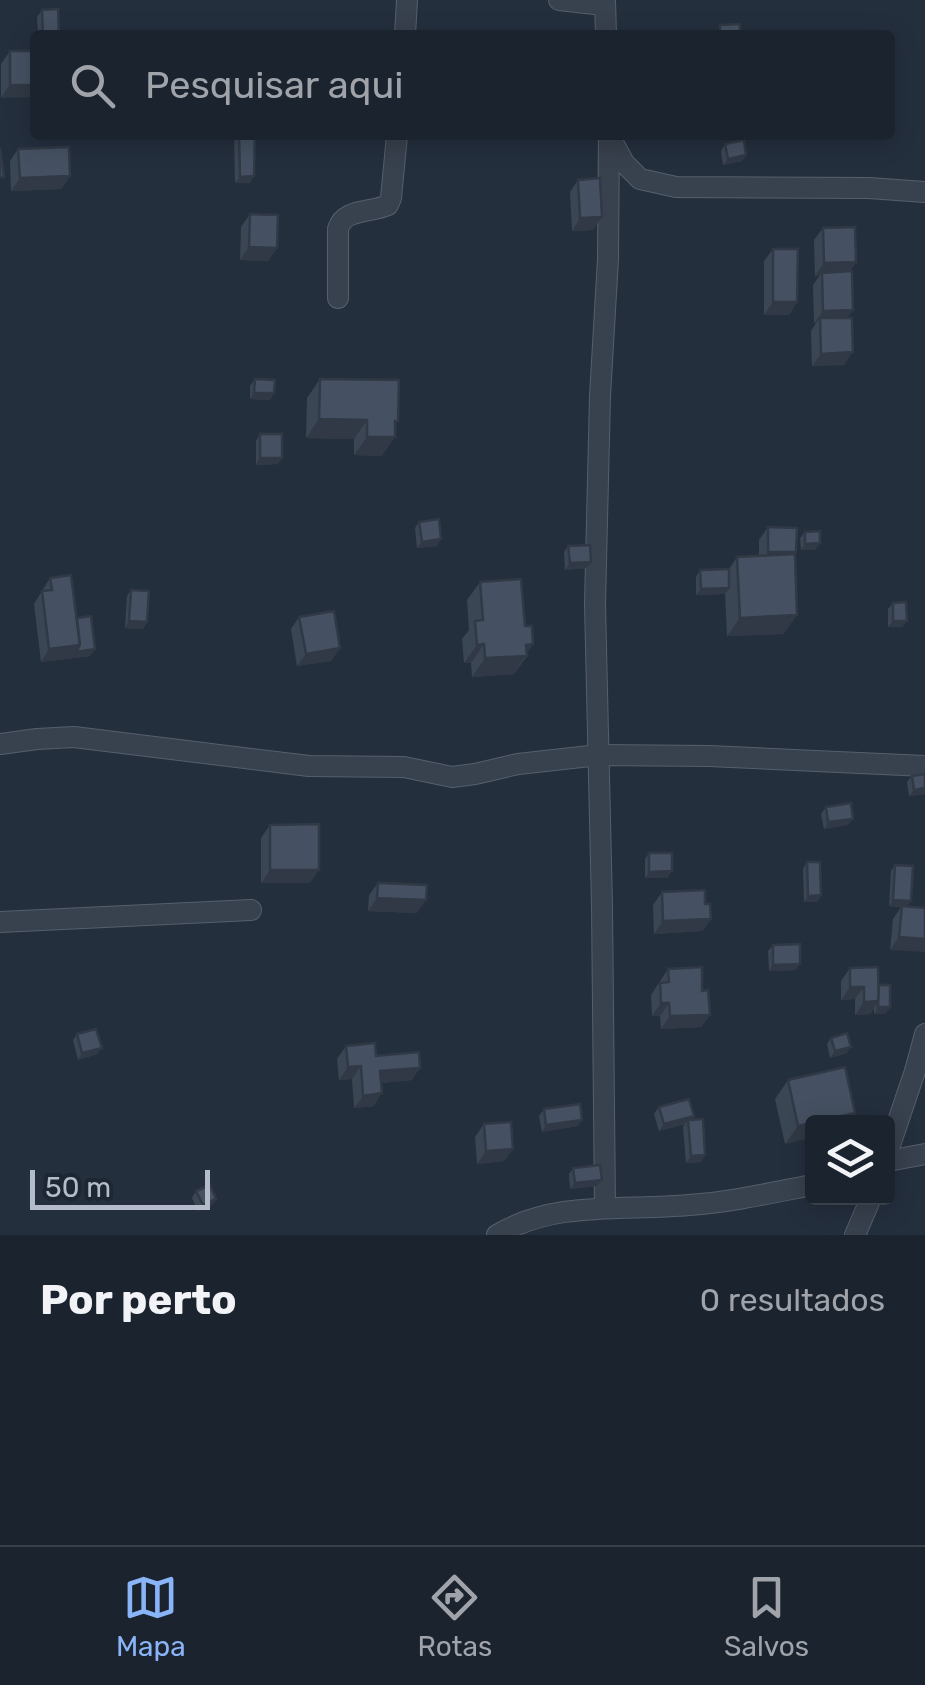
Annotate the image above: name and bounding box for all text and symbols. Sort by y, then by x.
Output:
search box [30,30,895,140]
icon: search [65,58,120,113]
text: Pesquisar aqui [145,62,403,108]
map controls [805,1115,895,1205]
button: layers [805,1115,895,1205]
scale bar [30,1165,210,1210]
text: 50 m [45,1171,111,1204]
text: Por perto [40,1275,237,1325]
text: 0 resultados [700,1281,885,1319]
tab: Mapa [116,1570,186,1663]
tab: Rotas [417,1570,492,1663]
tab: Salvos [724,1570,809,1663]

